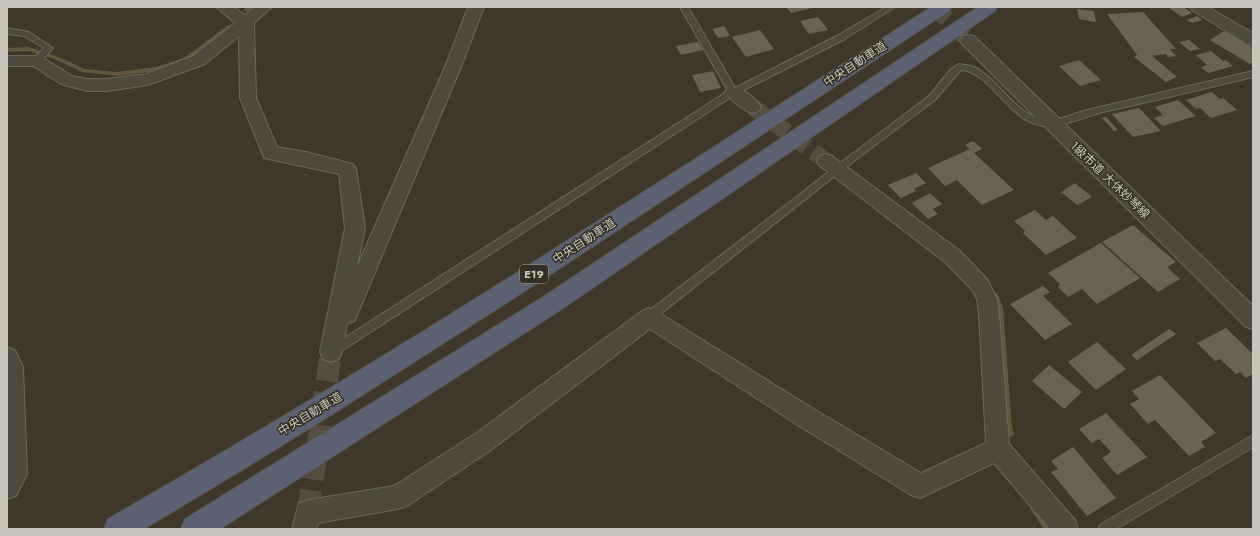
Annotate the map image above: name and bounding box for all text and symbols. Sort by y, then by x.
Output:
street label: 中央自動車道 [820,37,890,91]
street label: 1級市道 大休妙琴線 [1066,137,1154,223]
street label: 中央自動車道 [549,214,619,268]
road number: E19 [520,265,548,283]
street label: 中央自動車道 [274,388,346,440]

